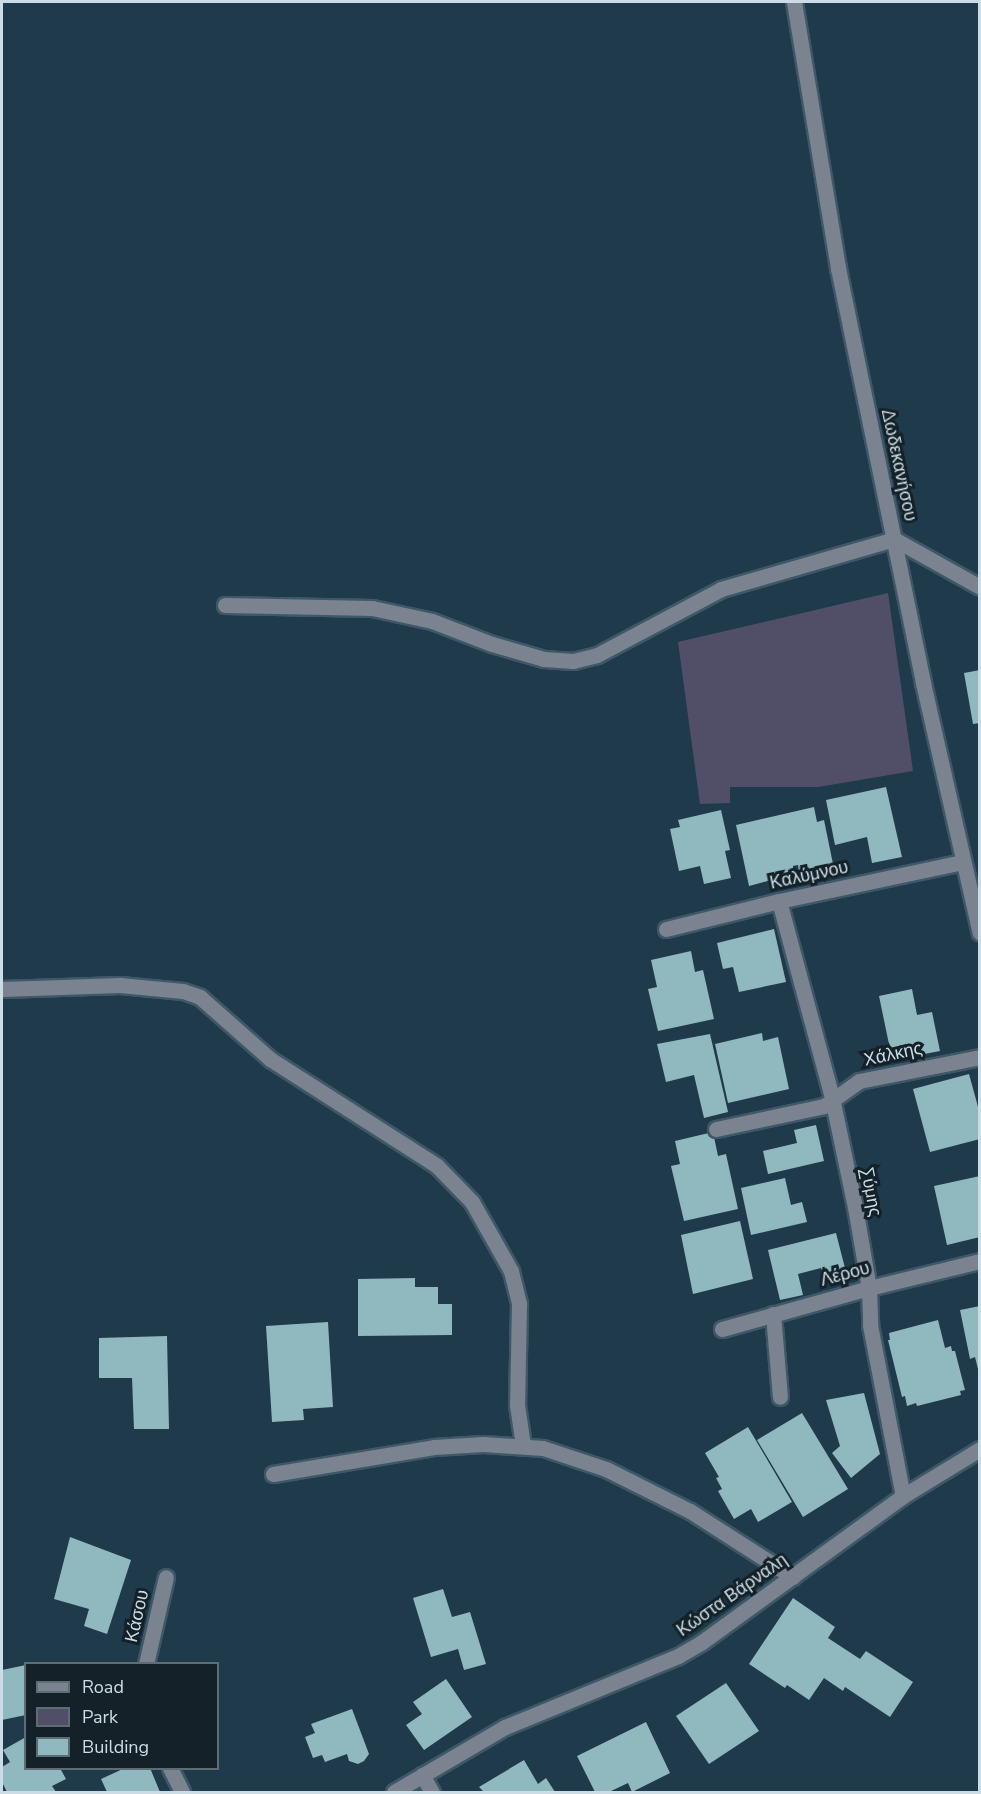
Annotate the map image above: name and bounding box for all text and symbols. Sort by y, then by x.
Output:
street label: Δωδεκανήσου [877,407,921,523]
street label: Καλύμνου [768,856,850,894]
street label: Χάλκης [862,1037,924,1071]
street label: Σύμης [856,1166,886,1218]
street label: Λέρου [818,1257,872,1291]
street label: Κώστα Βάρναλη [673,1549,791,1641]
street label: Κάσου [120,1588,154,1644]
legend [24,1662,219,1770]
text: Road [82,1675,124,1699]
text: Park [82,1705,118,1729]
text: Building [82,1735,149,1759]

